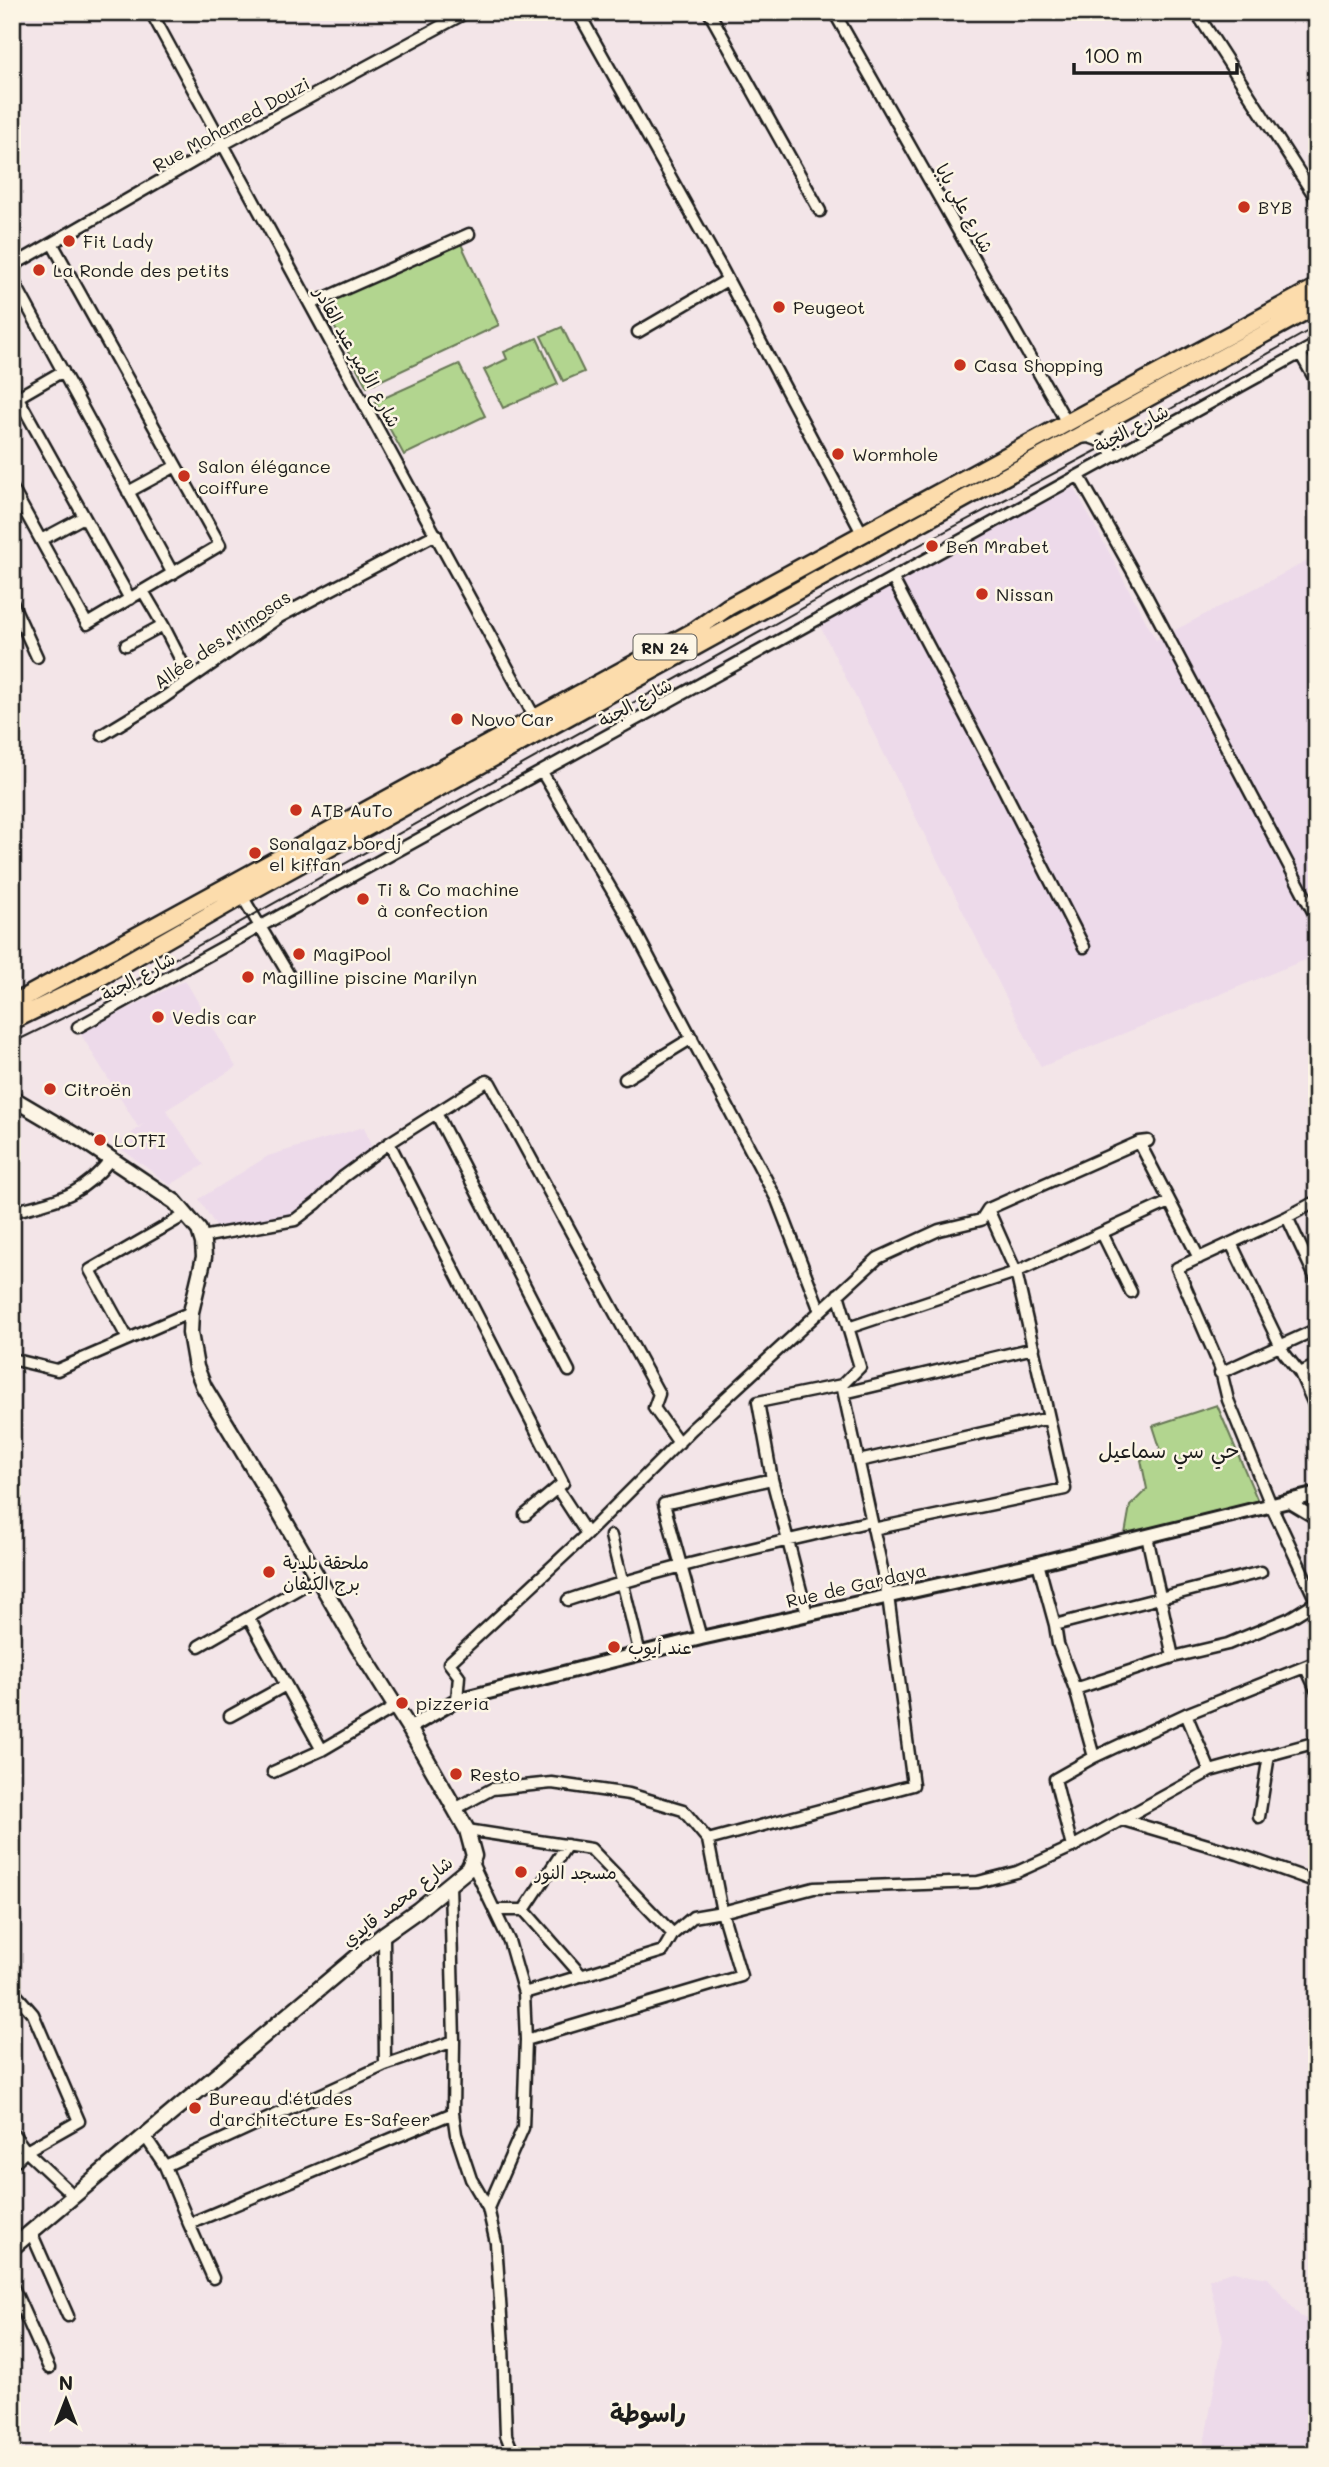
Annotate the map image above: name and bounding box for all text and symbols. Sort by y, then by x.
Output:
scale bar [1074,32,1236,76]
text: 100 m [1084,41,1143,68]
street label: Rue Mohamed Douzi [148,71,314,177]
street label: شارع علي بابا [926,159,999,259]
place label: BYB [1258,195,1292,219]
marker: BYB [1236,199,1252,215]
place label: Fit Lady [83,229,154,253]
marker: Fit Lady [61,233,77,249]
place label: La Ronde des petits [53,258,229,282]
marker: La Ronde des petits [31,262,47,278]
street label: شارع الأمير عبد القادر [308,281,407,432]
place label: Peugeot [793,295,865,319]
marker: Peugeot [771,299,787,315]
place label: Casa Shopping [974,353,1103,377]
marker: Casa Shopping [952,357,968,373]
street label: شارع الجنة [1090,398,1173,458]
place label: Wormhole [852,442,938,466]
marker: Wormhole [830,446,846,462]
place label: Salon élégance coiffure [198,454,331,499]
marker: Salon élégance coiffure [176,468,192,484]
place label: Ben Mrabet [946,534,1049,558]
marker: Ben Mrabet [924,538,940,554]
place label: Nissan [996,582,1053,606]
street label: Allée des Mimosas [149,584,295,694]
marker: Nissan [974,586,990,602]
road number: RN 24 [634,634,696,660]
street label: شارع الجنة [594,672,677,733]
place label: Novo Car [471,707,554,731]
marker: Novo Car [449,711,465,727]
place label: ATB AuTo [310,798,393,822]
marker: ATB AuTo [288,802,304,818]
place label: Sonalgaz bordj el kiffan [269,831,402,876]
marker: Sonalgaz bordj el kiffan [247,845,263,861]
place label: Ti & Co machine à confection [377,877,519,922]
marker: Ti & Co machine à confection [355,891,371,907]
place label: MagiPool [313,942,391,966]
street label: شارع الجنة [97,946,180,1007]
marker: MagiPool [291,946,307,962]
place label: Magilline piscine Marilyn [262,965,477,989]
marker: Magilline piscine Marilyn [240,969,256,985]
place label: Vedis car [172,1005,257,1029]
marker: Vedis car [150,1009,166,1025]
place label: Citroën [64,1077,131,1101]
marker: Citroën [42,1081,58,1097]
place label: LOTFI [114,1128,166,1152]
marker: LOTFI [92,1132,108,1148]
district label: حي سي سماعيل [1098,1436,1240,1470]
place label: ملحقة بلدية برج الكيفان [283,1550,369,1596]
street label: Rue de Gardaya [783,1557,929,1613]
marker: ملحقة بلدية برج الكيفان [261,1564,277,1580]
place label: عند أيوب [628,1635,692,1659]
marker: عند أيوب [606,1639,622,1655]
place label: pizzeria [416,1691,490,1715]
marker: pizzeria [394,1695,410,1711]
place label: Resto [470,1762,520,1786]
marker: Resto [448,1766,464,1782]
street label: شارع محمد قايدي [337,1850,459,1953]
place label: مسجد النور [533,1860,617,1885]
marker: مسجد النور [513,1864,529,1880]
place label: Bureau d'études d'architecture Es-Safeer [209,2086,431,2131]
marker: Bureau d'études d'architecture Es-Safeer [187,2100,203,2116]
north arrow [32,2366,102,2436]
text: N [59,2370,73,2395]
district label: راسوطة [610,2397,686,2429]

